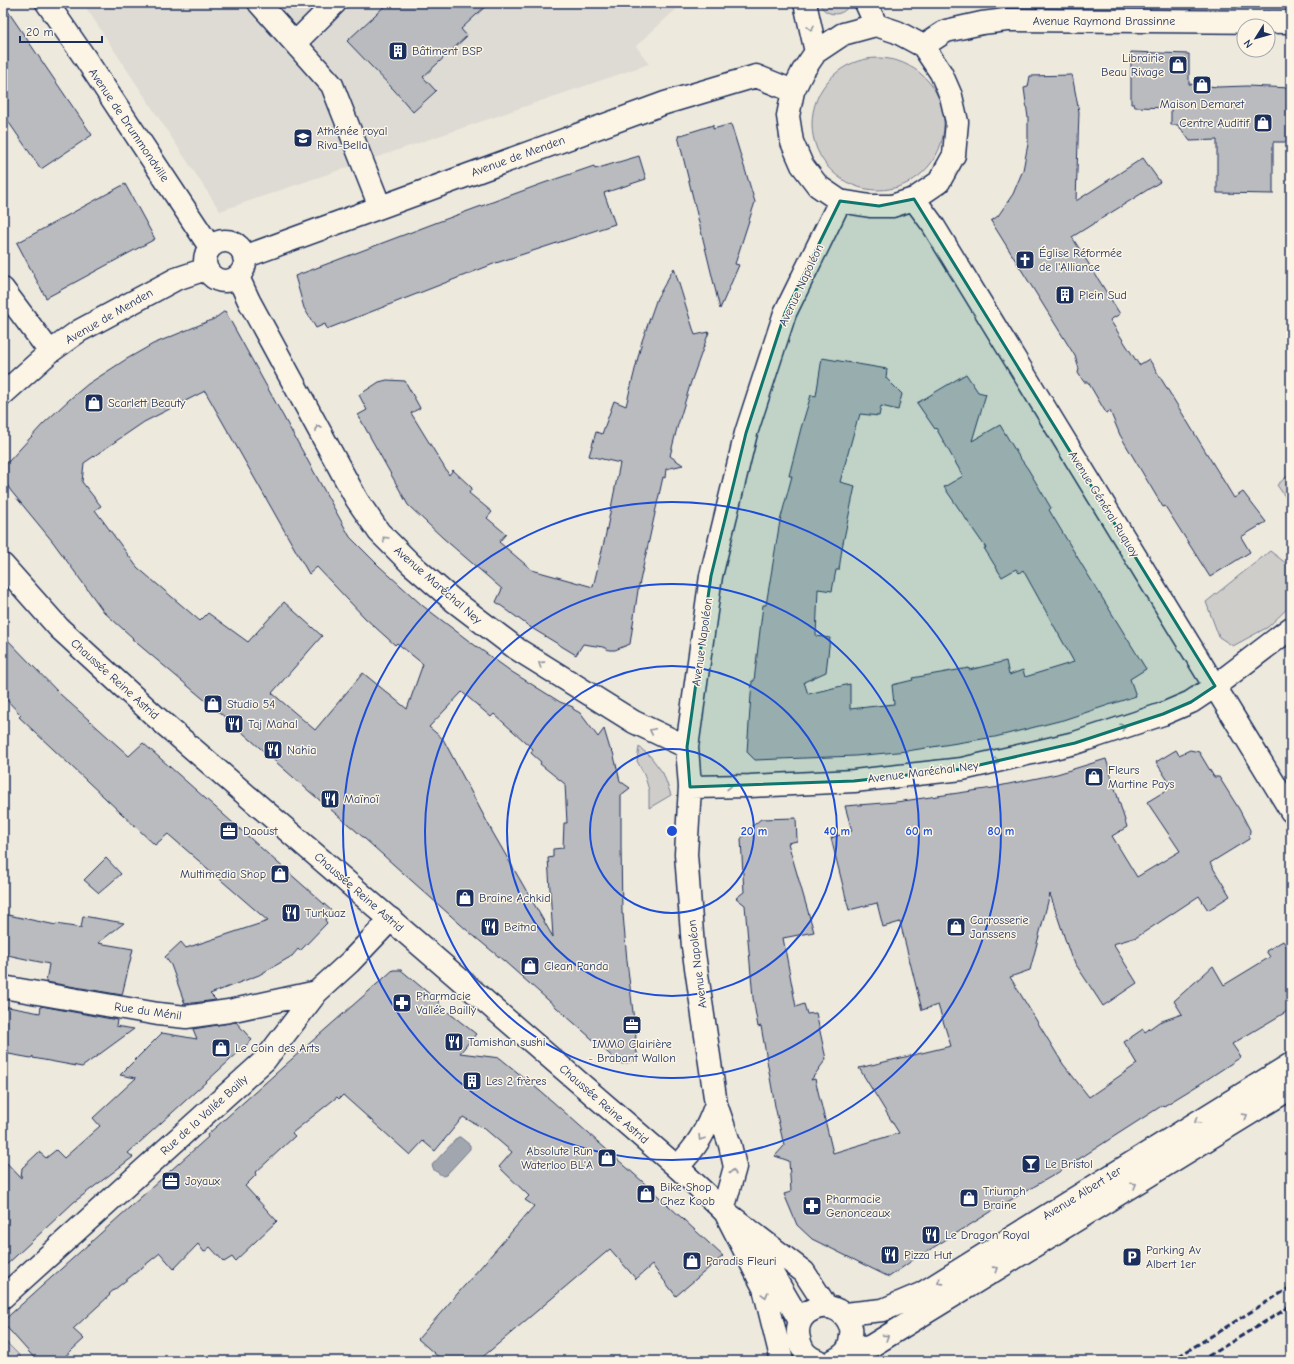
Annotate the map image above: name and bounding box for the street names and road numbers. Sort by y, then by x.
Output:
street label: Avenue Raymond Brassinne [1033,14,1175,28]
street label: Avenue de Drummondville [86,66,172,184]
street label: Avenue de Menden [469,133,567,179]
street label: Avenue Napoléon [776,242,826,328]
street label: Avenue de Menden [63,285,155,347]
street label: Avenue Général Ruquoy [1066,448,1143,560]
street label: Avenue Maréchal Ney [391,543,485,627]
street label: Avenue Napoléon [689,597,715,687]
street label: Chaussée Reine Astrid [68,636,162,722]
street label: Avenue Maréchal Ney [867,758,980,786]
street label: Chaussée Reine Astrid [311,849,407,935]
street label: Avenue Napoléon [685,919,709,1009]
street label: Rue du Ménil [113,999,183,1023]
street label: Chaussée Reine Astrid [556,1061,652,1147]
street label: Rue de la Vallée Bailly [157,1072,251,1158]
street label: Avenue Albert 1er [1040,1163,1124,1223]

